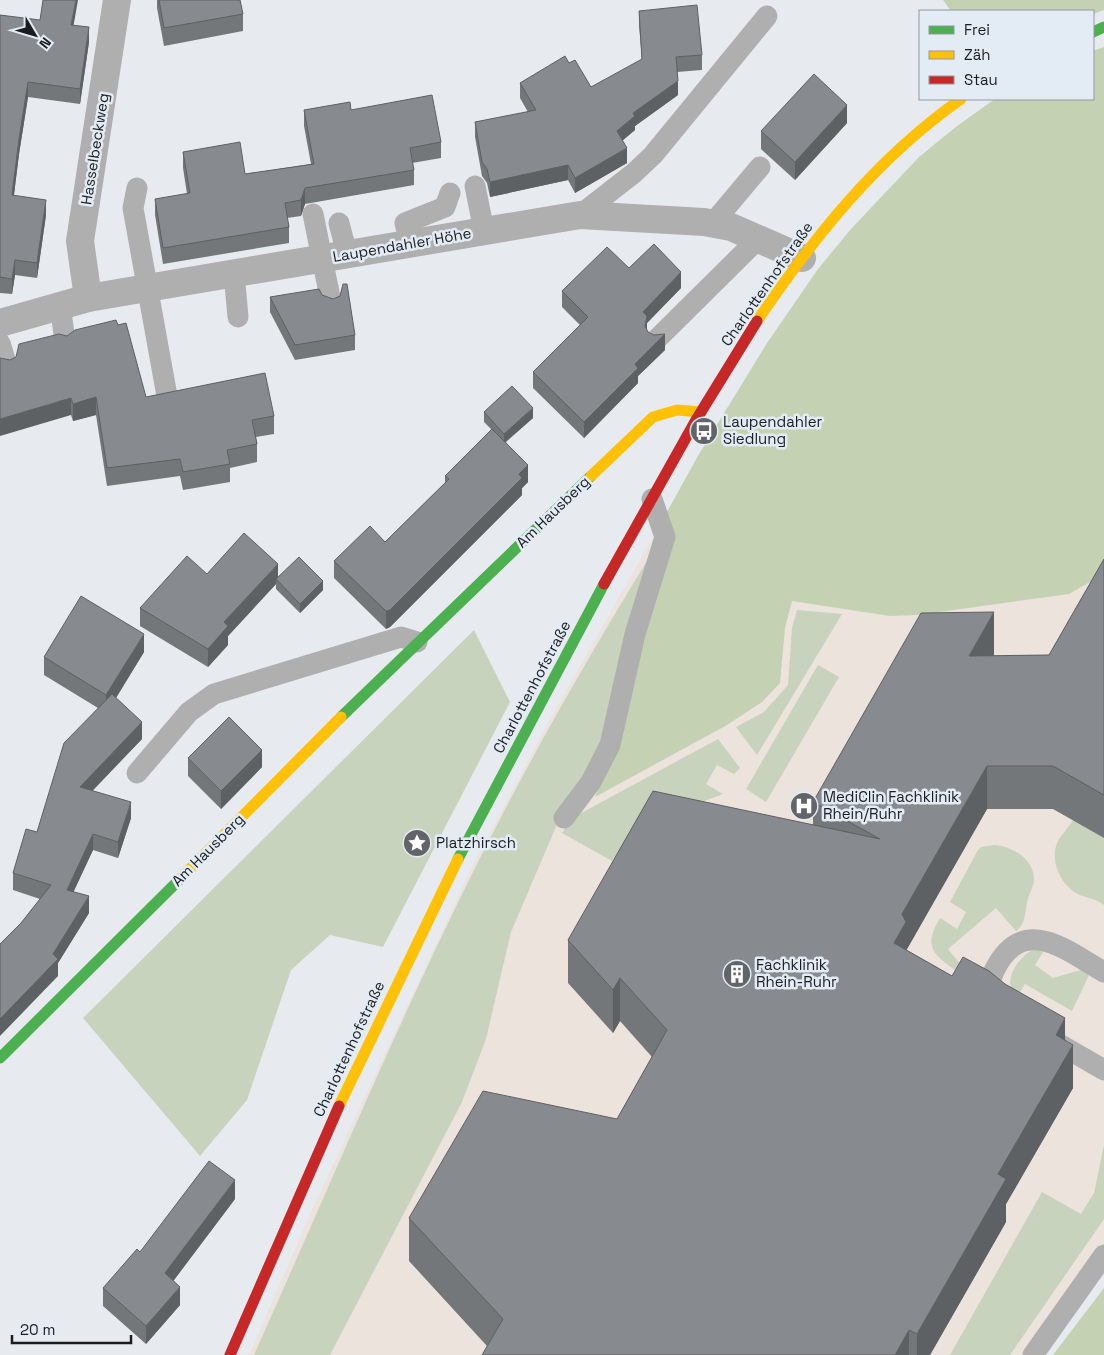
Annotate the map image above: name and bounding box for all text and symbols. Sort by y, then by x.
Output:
north arrow [10,10,60,60]
legend [919,10,1094,100]
text: Frei [964,20,990,39]
text: N [35,34,55,52]
text: Zäh [964,45,990,64]
text: Stau [964,70,998,89]
street label: Hasselbeckweg [76,92,113,206]
street label: Charlottenhofstraße [717,218,817,350]
street label: Laupendahler Höhe [331,223,473,266]
place label: Laupendahler Siedlung [723,412,823,448]
bus stop icon: Laupendahler Siedlung [689,416,719,446]
street label: Am Hausberg [512,472,593,552]
street label: Charlottenhofstraße [489,617,575,756]
place label: MediClin Fachklinik Rhein/Ruhr [823,787,959,823]
hospital icon: MediClin Fachklinik Rhein/Ruhr [789,791,819,821]
street label: Am Hausberg [167,809,248,890]
place icon: Platzhirsch [402,828,432,858]
place label: Platzhirsch [436,833,516,852]
place label: Fachklinik Rhein-Ruhr [756,955,837,991]
building icon: Fachklinik Rhein-Ruhr [722,959,752,989]
street label: Charlottenhofstraße [309,978,388,1120]
scale bar [12,1312,131,1344]
text: 20 m [20,1320,55,1339]

